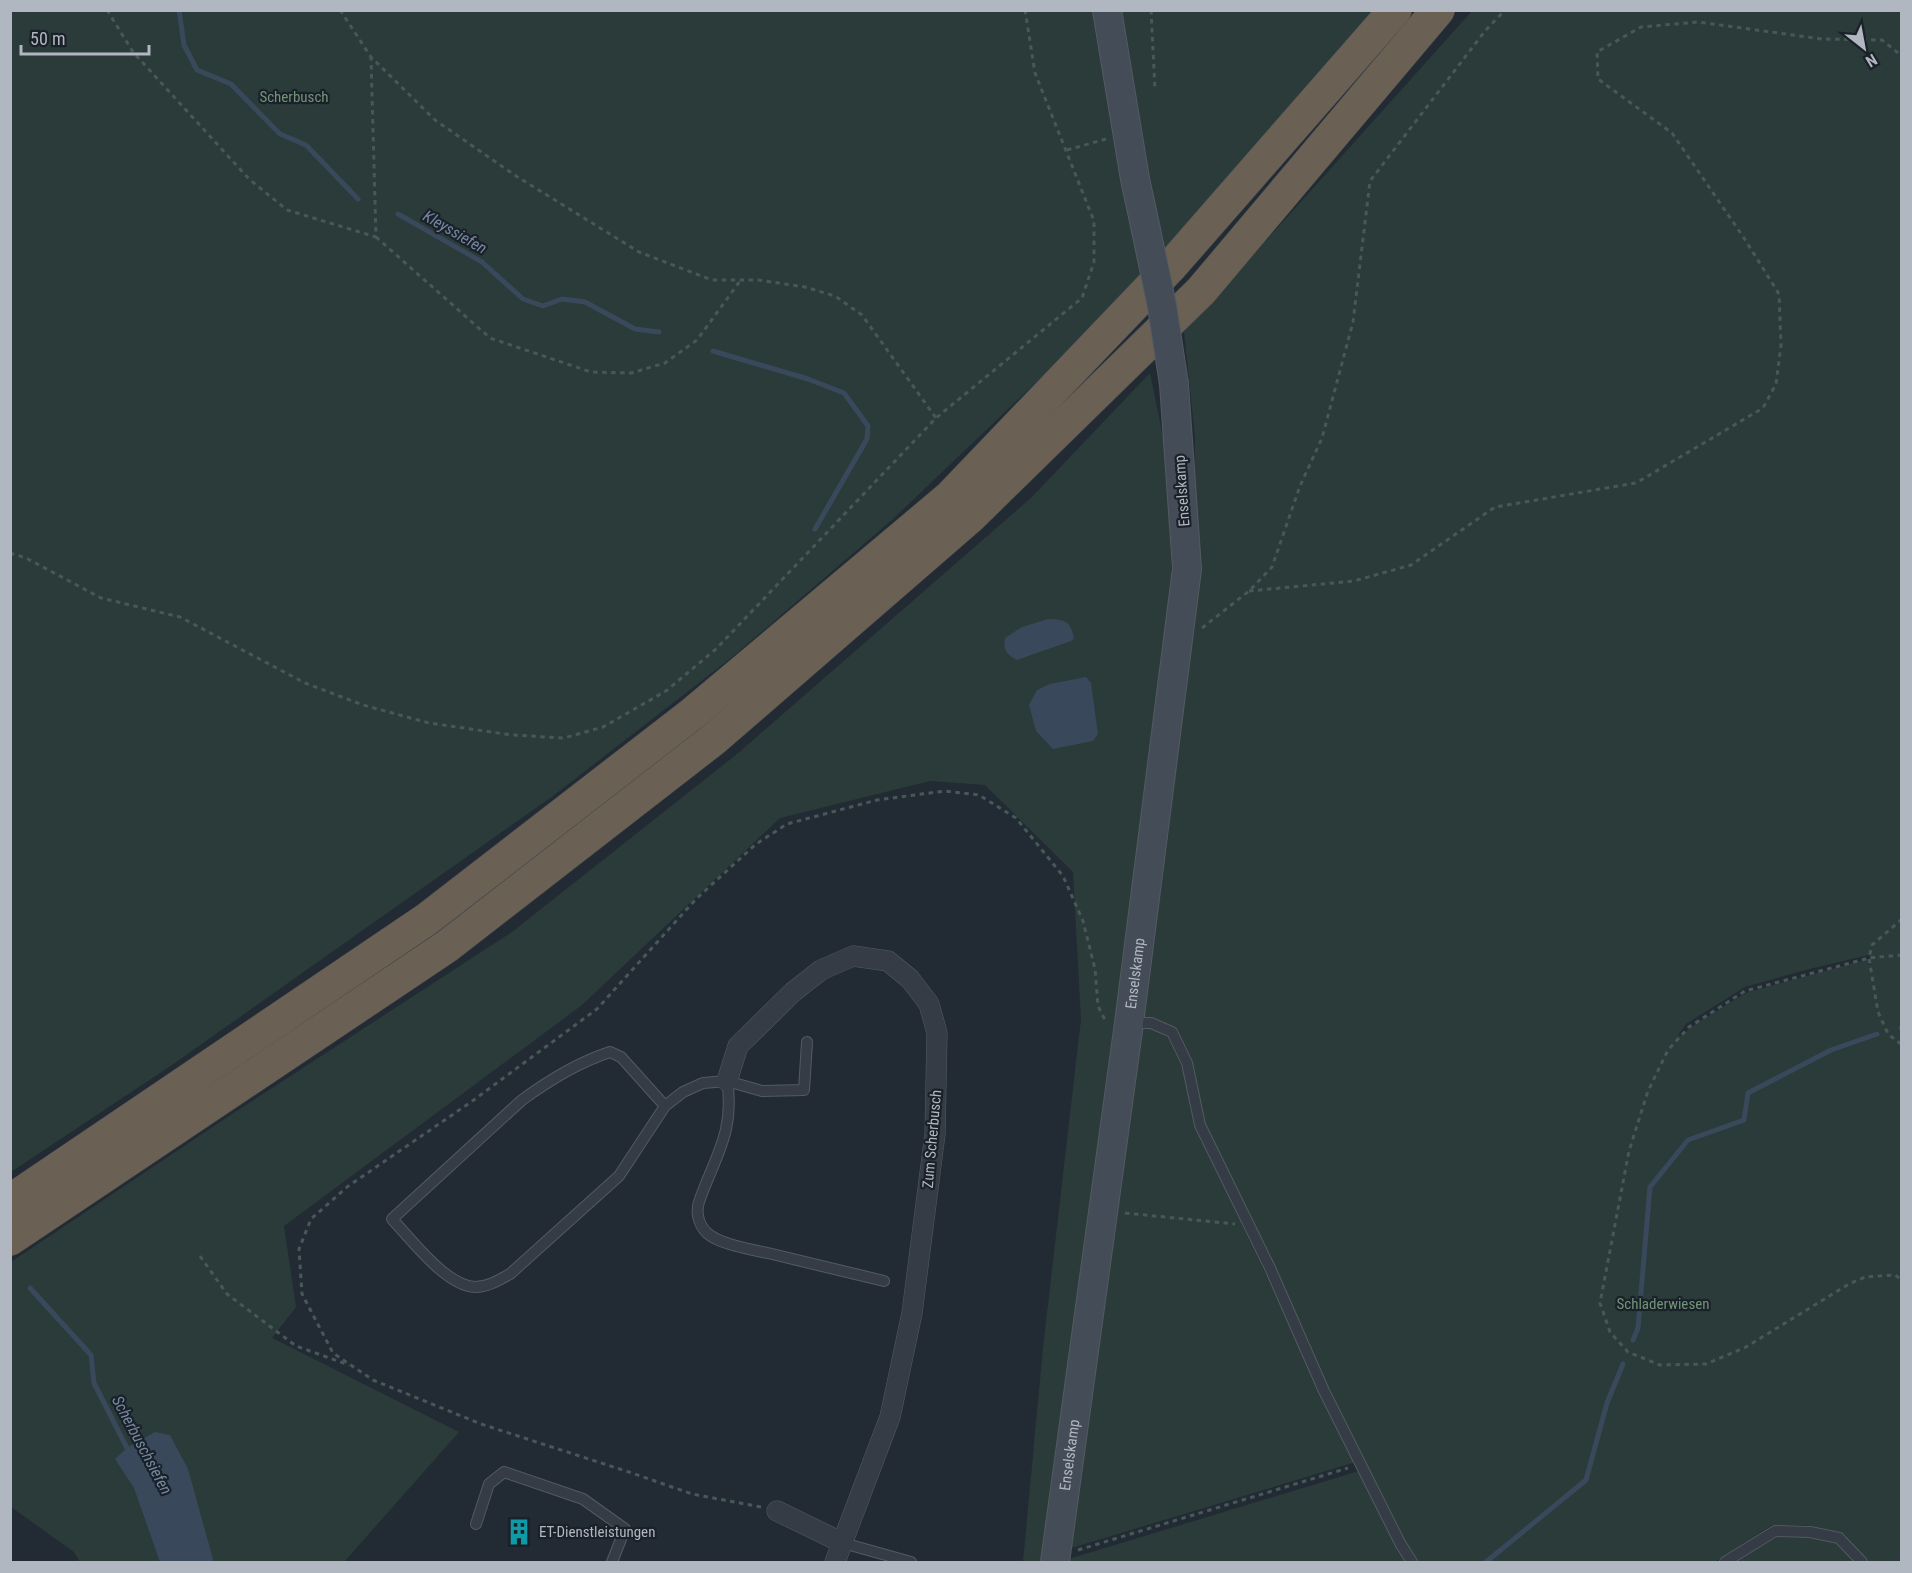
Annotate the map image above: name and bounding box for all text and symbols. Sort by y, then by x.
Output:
scale bar [21,18,148,56]
north arrow [1834,18,1894,78]
text: 50 m [30,28,65,49]
text: N [1862,50,1881,71]
park label: Scherbusch [259,88,329,106]
water label: Kleyssiefen [420,206,490,258]
street label: Enselskamp [1171,455,1193,527]
street label: Enselskamp [1122,937,1149,1010]
street label: Zum Scherbusch [919,1089,945,1189]
park label: Schladerwiesen [1616,1295,1710,1313]
water label: Scherbuschsiefen [108,1392,176,1498]
street label: Enselskamp [1056,1418,1083,1492]
building icon: ET-Dienstleistungen [504,1517,534,1547]
place label: ET-Dienstleistungen [539,1523,655,1541]

